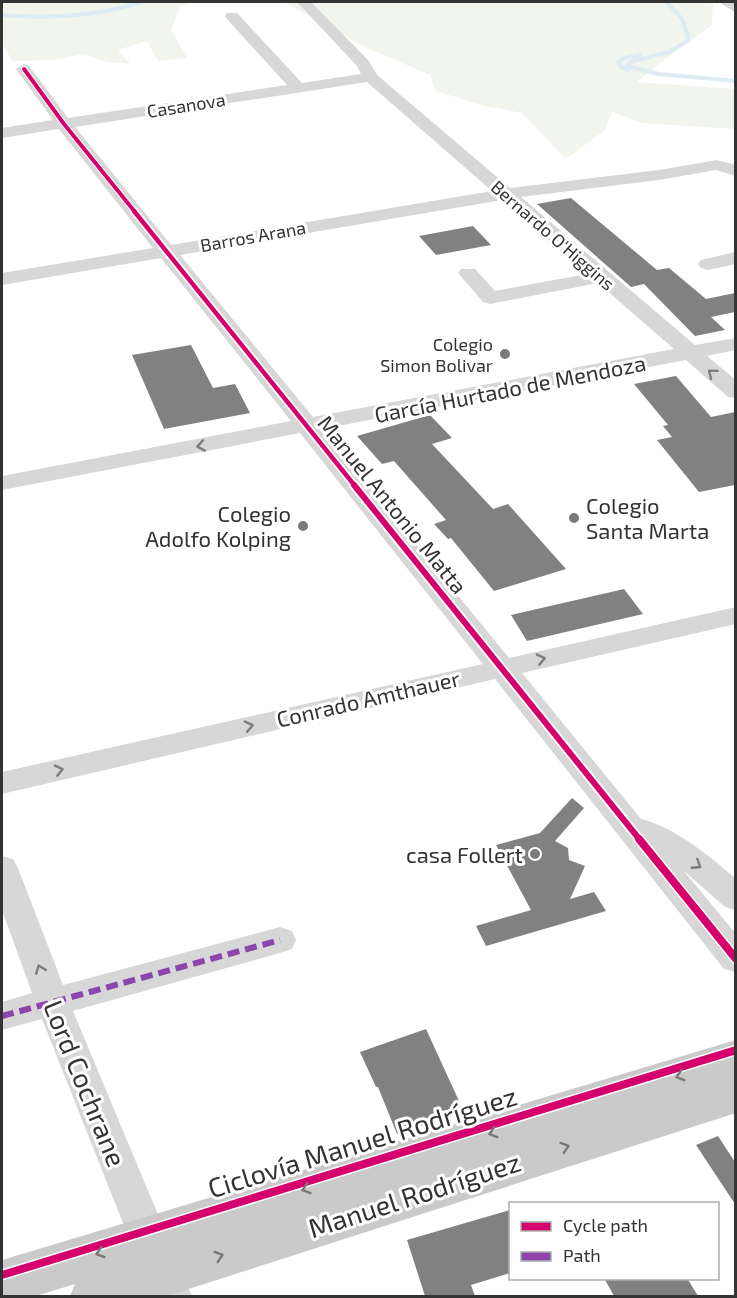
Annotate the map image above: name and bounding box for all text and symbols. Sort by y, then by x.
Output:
street label: Casanova [145,88,227,122]
street label: Bernardo O'Higgins [487,175,619,295]
street label: Barros Arana [198,216,308,256]
place label: Colegio Simon Bolivar [380,333,493,376]
marker: Colegio Simon Bolivar [498,347,512,361]
street label: García Hurtado de Mendoza [372,349,648,427]
one-way arrow [708,369,719,380]
street label: Manuel Antonio Matta [313,410,473,598]
one-way arrow [197,439,207,452]
place label: Colegio Santa Marta [586,492,709,543]
place label: Colegio Adolfo Kolping [145,500,291,551]
marker: Colegio Santa Marta [567,511,581,525]
marker: Colegio Adolfo Kolping [296,519,310,533]
one-way arrow [536,653,546,666]
street label: Conrado Amthauer [274,664,462,732]
one-way arrow [243,720,253,733]
one-way arrow [53,764,63,777]
place label: casa Follert [406,841,523,867]
marker: casa Follert [528,847,542,861]
one-way arrow [691,858,702,869]
one-way arrow [35,964,47,975]
street label: Lord Cochrane [38,995,134,1171]
one-way arrow [675,1069,685,1081]
street label: Ciclovía Manuel Rodríguez [203,1078,521,1204]
one-way arrow [488,1126,499,1138]
one-way arrow [559,1142,570,1154]
street label: Manuel Rodríguez [304,1144,524,1244]
one-way arrow [301,1182,312,1194]
legend [509,1202,719,1280]
text: Cycle path [563,1214,648,1236]
text: Path [563,1244,601,1266]
one-way arrow [95,1246,106,1258]
one-way arrow [213,1251,224,1263]

